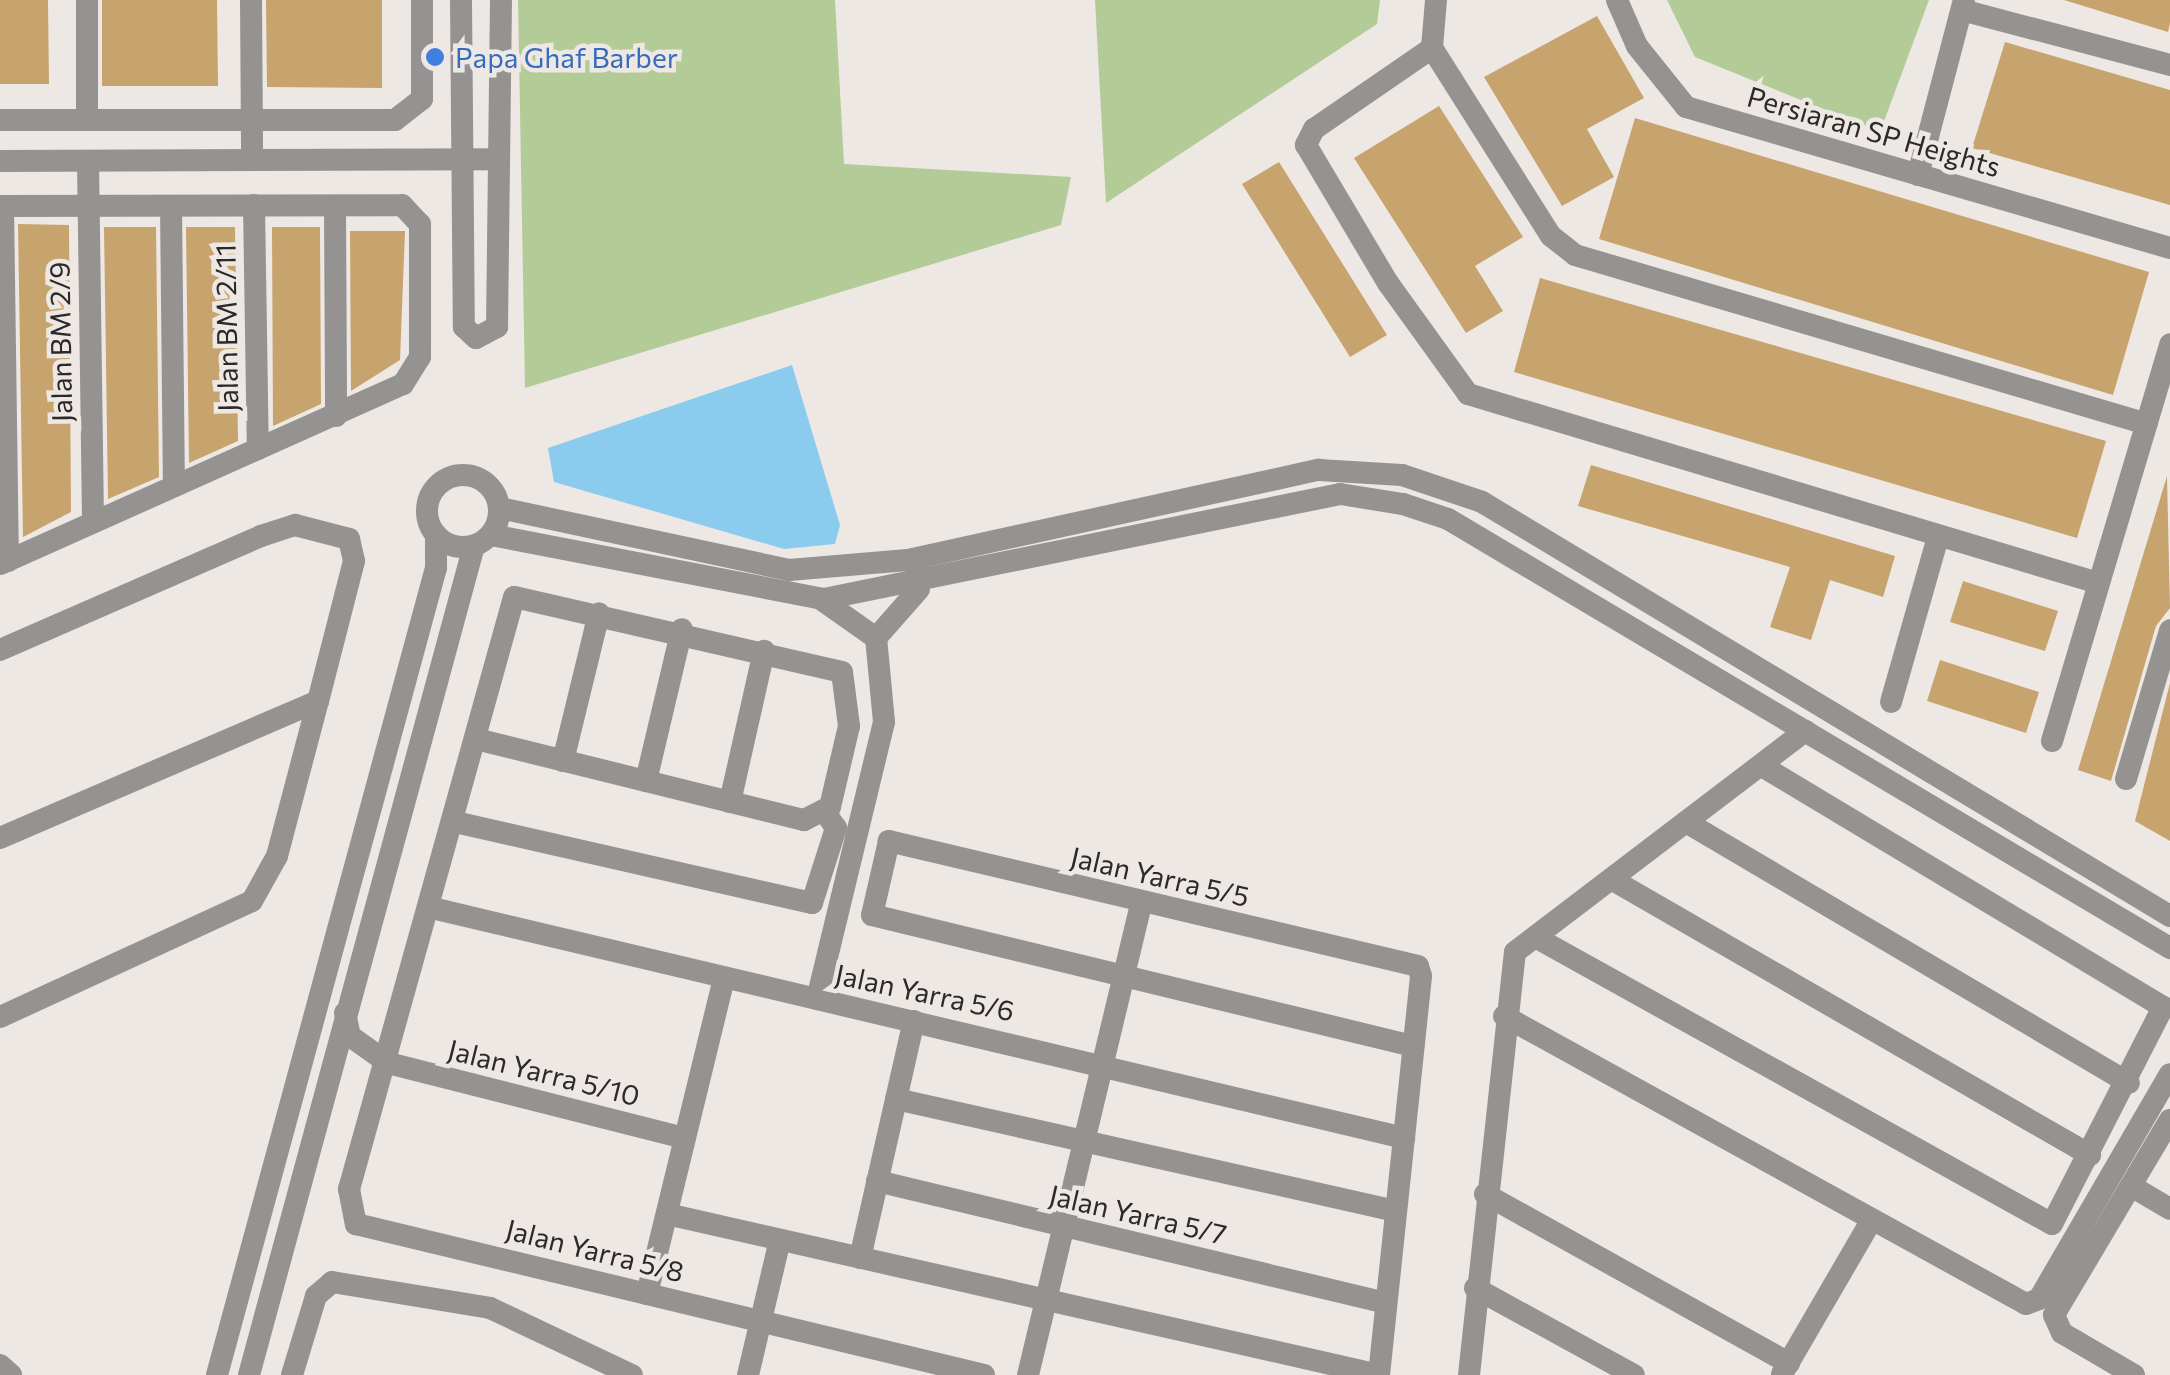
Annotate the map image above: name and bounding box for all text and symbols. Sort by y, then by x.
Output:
place label: Papa Ghaf Barber [455,40,678,74]
marker: Papa Ghaf Barber [424,46,446,68]
street label: Persiaran SP Heights [1744,79,2004,183]
street label: Jalan BM 2/11 [208,244,244,412]
street label: Jalan BM 2/9 [42,262,78,422]
street label: Jalan Yarra 5/5 [1067,839,1253,913]
street label: Jalan Yarra 5/6 [832,957,1018,1027]
street label: Jalan Yarra 5/10 [445,1032,643,1112]
street label: Jalan Yarra 5/7 [1046,1177,1230,1251]
street label: Jalan Yarra 5/8 [502,1212,688,1288]

